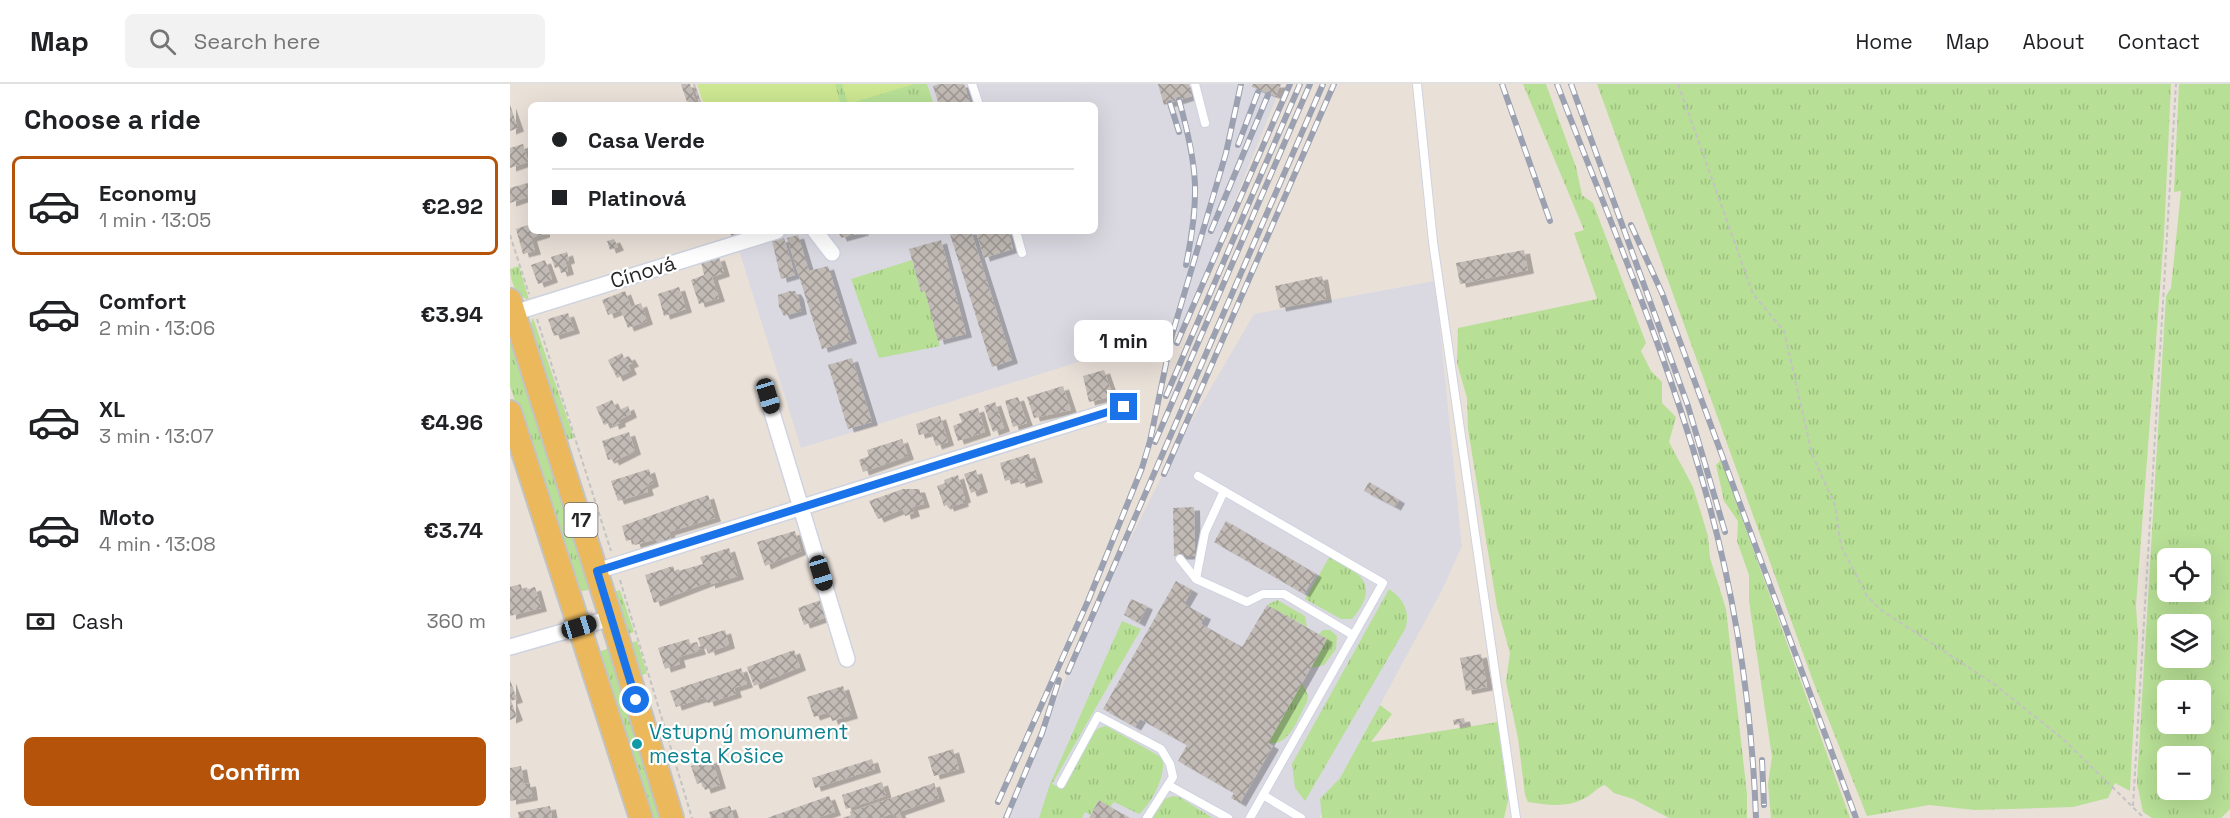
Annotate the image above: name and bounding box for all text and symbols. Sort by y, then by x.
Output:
search box [125,14,545,68]
text: Map [30,23,89,59]
icon: search [146,25,179,58]
text: Search here [194,27,321,55]
text: Home [1855,28,1913,55]
text: Map [1946,28,1990,55]
text: About [2023,28,2085,55]
text: Contact [2118,28,2200,55]
text: Choose a ride [24,102,201,137]
text: Casa Verde [588,126,705,154]
icon: car [27,179,81,233]
text: Economy [99,179,197,207]
text: Platinová [588,184,686,212]
text: €2.92 [422,192,483,220]
text: 1 min · 13:05 [99,207,211,233]
street label: Cínová [607,249,679,294]
icon: car [27,287,81,341]
text: Comfort [99,287,187,315]
text: €3.94 [421,300,483,328]
text: 2 min · 13:06 [99,315,215,341]
callout: 1 min [1074,320,1174,362]
text: 1 min [1099,328,1148,354]
car [754,376,782,416]
route end [1110,393,1137,420]
icon: car [27,395,81,449]
text: XL [99,395,125,423]
text: €4.96 [420,408,483,436]
text: 3 min · 13:07 [99,423,214,449]
icon: car [27,503,81,557]
text: Moto [99,503,155,531]
road number: 17 [564,503,598,537]
text: €3.74 [424,516,483,544]
text: 4 min · 13:08 [99,531,216,557]
map controls [2157,548,2211,800]
button: locate [2157,548,2211,602]
car [807,553,835,593]
icon: cash [24,605,57,638]
text: Cash [72,607,124,635]
text: 360 m [427,608,486,634]
car [559,613,599,641]
button: layers [2157,614,2211,668]
button: + [2157,680,2211,734]
route start [622,686,649,713]
place label: Vstupný monument mesta Košice [649,718,848,769]
button: Confirm [24,737,486,806]
marker: Vstupný monument mesta Košice [630,737,644,751]
button: − [2157,746,2211,800]

